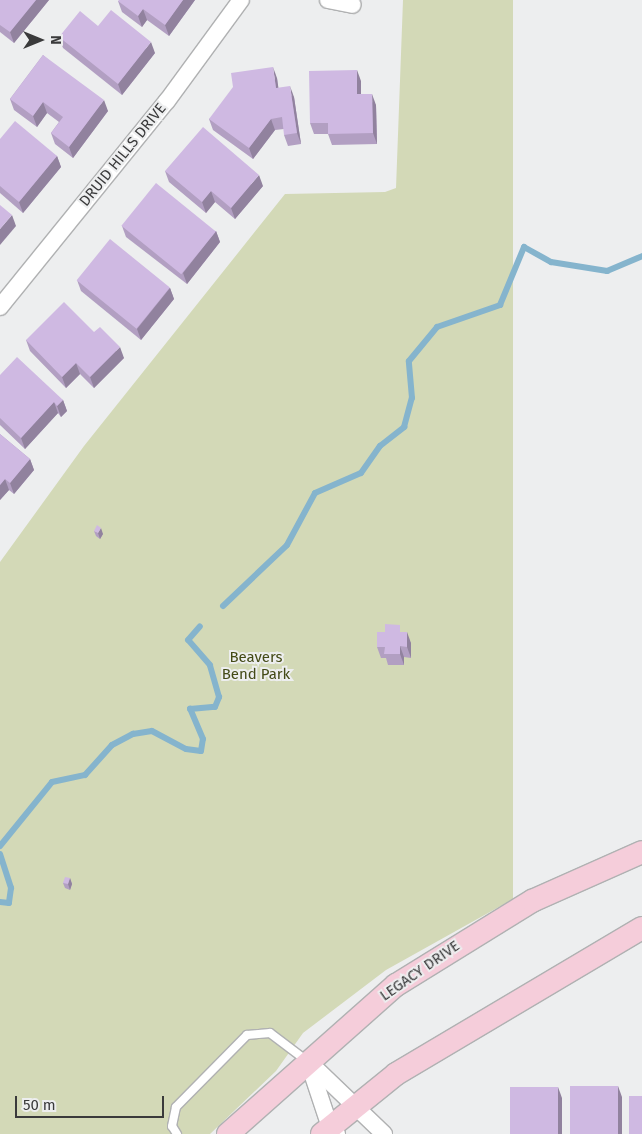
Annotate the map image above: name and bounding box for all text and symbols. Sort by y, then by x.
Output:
north arrow [15,15,65,65]
text: N [47,35,64,45]
street label: DRUID HILLS DRIVE [76,100,170,210]
park label: Beavers Bend Park [222,648,290,683]
street label: LEGACY DRIVE [377,937,463,1005]
scale bar [18,1086,166,1118]
text: 50 m [23,1096,56,1114]

